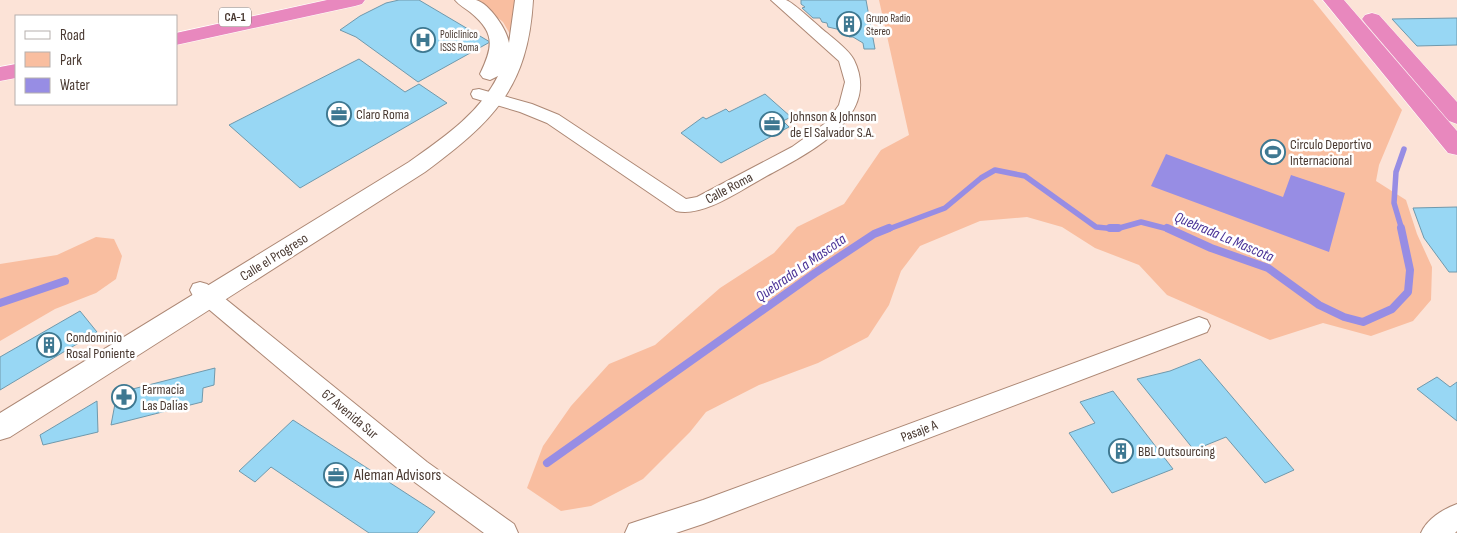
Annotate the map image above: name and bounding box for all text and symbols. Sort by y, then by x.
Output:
road number: CA-1 [219,8,251,26]
building icon: Grupo Radio Stereo [836,11,862,37]
place label: Grupo Radio Stereo [866,12,911,38]
legend [15,15,178,105]
text: Road [60,26,85,45]
hospital icon: Policlinico ISSS Roma [410,27,436,53]
place label: Policlinico ISSS Roma [440,28,479,54]
text: Park [60,51,82,70]
text: Water [60,76,91,95]
office icon: Claro Roma [326,101,352,127]
place label: Claro Roma [356,106,409,123]
place label: Johnson & Johnson de El Salvador S.A. [789,108,877,141]
office icon: Johnson & Johnson de El Salvador S.A. [759,111,785,137]
place label: Circulo Deportivo Internacional [1290,136,1372,169]
sports icon: Circulo Deportivo Internacional [1260,139,1286,165]
street label: Calle Roma [702,168,756,208]
water label: Quebrada La Mascota [1171,208,1277,266]
street label: Calle el Progreso [237,229,311,285]
water label: Quebrada La Mascota [752,230,850,306]
place label: Condominio Rosal Poniente [66,329,135,362]
building icon: Condominio Rosal Poniente [36,332,62,358]
place label: Farmacia Las Dalias [142,381,188,414]
pharmacy icon: Farmacia Las Dalias [111,384,137,410]
street label: 67 Avenida Sur [318,385,382,443]
street label: Pasaje A [898,416,941,446]
building icon: BBL Outsourcing [1108,438,1134,464]
place label: BBL Outsourcing [1138,443,1215,460]
office icon: Aleman Advisors [323,462,349,488]
place label: Aleman Advisors [353,466,441,485]

